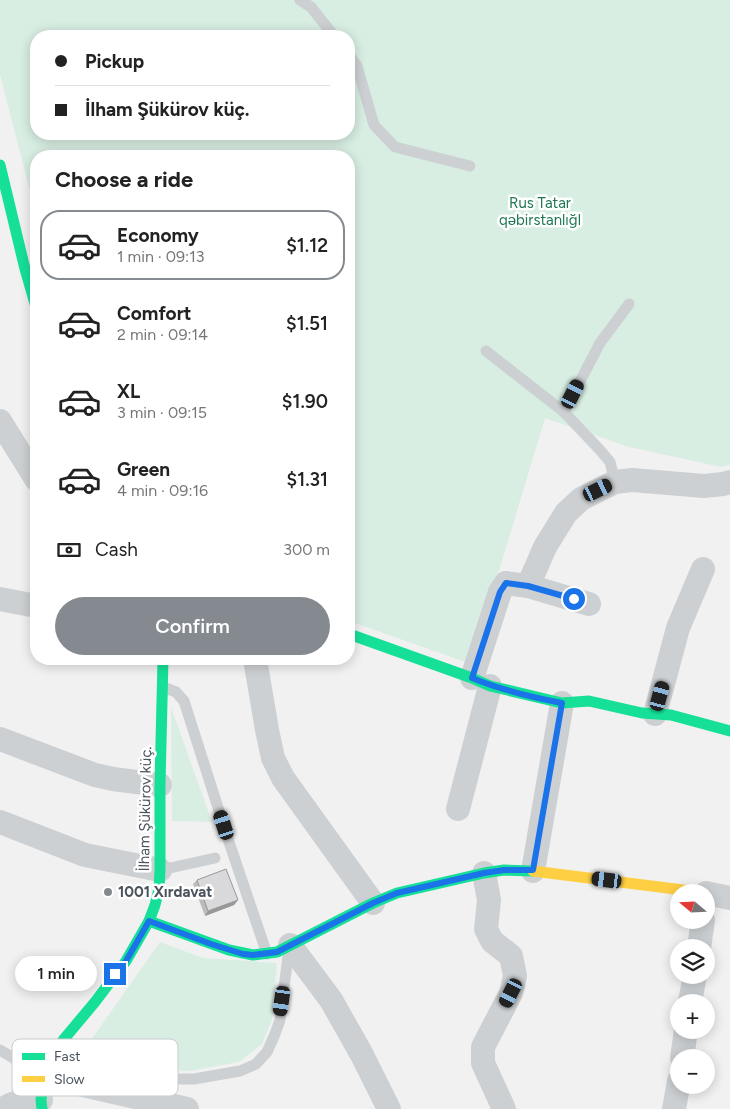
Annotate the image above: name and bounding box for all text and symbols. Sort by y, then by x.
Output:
text: Pickup [85,50,144,73]
text: İlham Şükürov küç. [85,98,250,121]
text: Choose a ride [55,166,193,193]
park label: Rus Tatar qəbirstanlığl [499,194,581,229]
icon: car [57,223,102,268]
text: Economy [117,224,199,247]
text: $1.12 [286,234,328,257]
text: 1 min · 09:13 [117,247,204,266]
icon: car [57,301,102,346]
text: Comfort [117,302,192,325]
text: $1.51 [286,312,328,335]
text: 2 min · 09:14 [117,325,208,344]
car [559,377,586,411]
icon: car [57,379,102,424]
text: XL [117,380,140,403]
text: $1.90 [282,390,328,413]
text: 3 min · 09:15 [117,403,207,422]
icon: car [57,457,102,502]
text: Green [117,458,170,481]
text: $1.31 [287,468,328,491]
car [581,477,614,503]
text: 4 min · 09:16 [117,481,208,500]
icon: cash [55,536,83,564]
text: Cash [95,538,138,561]
text: 300 m [283,540,330,559]
route start [563,588,585,610]
button: Confirm [55,597,330,655]
car [648,680,671,712]
street label: İlham Şükürov küç. [135,746,155,872]
car [212,808,235,842]
car [591,871,622,889]
place label: 1001 Xırdavat [118,883,212,901]
north arrow [670,884,715,929]
map controls [670,884,715,1094]
marker: 1001 Xırdavat [102,886,114,898]
button: layers [670,939,715,984]
callout: 1 min [15,956,98,992]
route end [104,963,126,985]
text: 1 min [37,964,75,983]
car [497,976,524,1010]
car [272,985,291,1017]
button: + [670,994,715,1039]
legend [12,1039,178,1096]
text: Fast [54,1048,80,1065]
button: − [670,1049,715,1094]
text: Slow [54,1071,85,1088]

